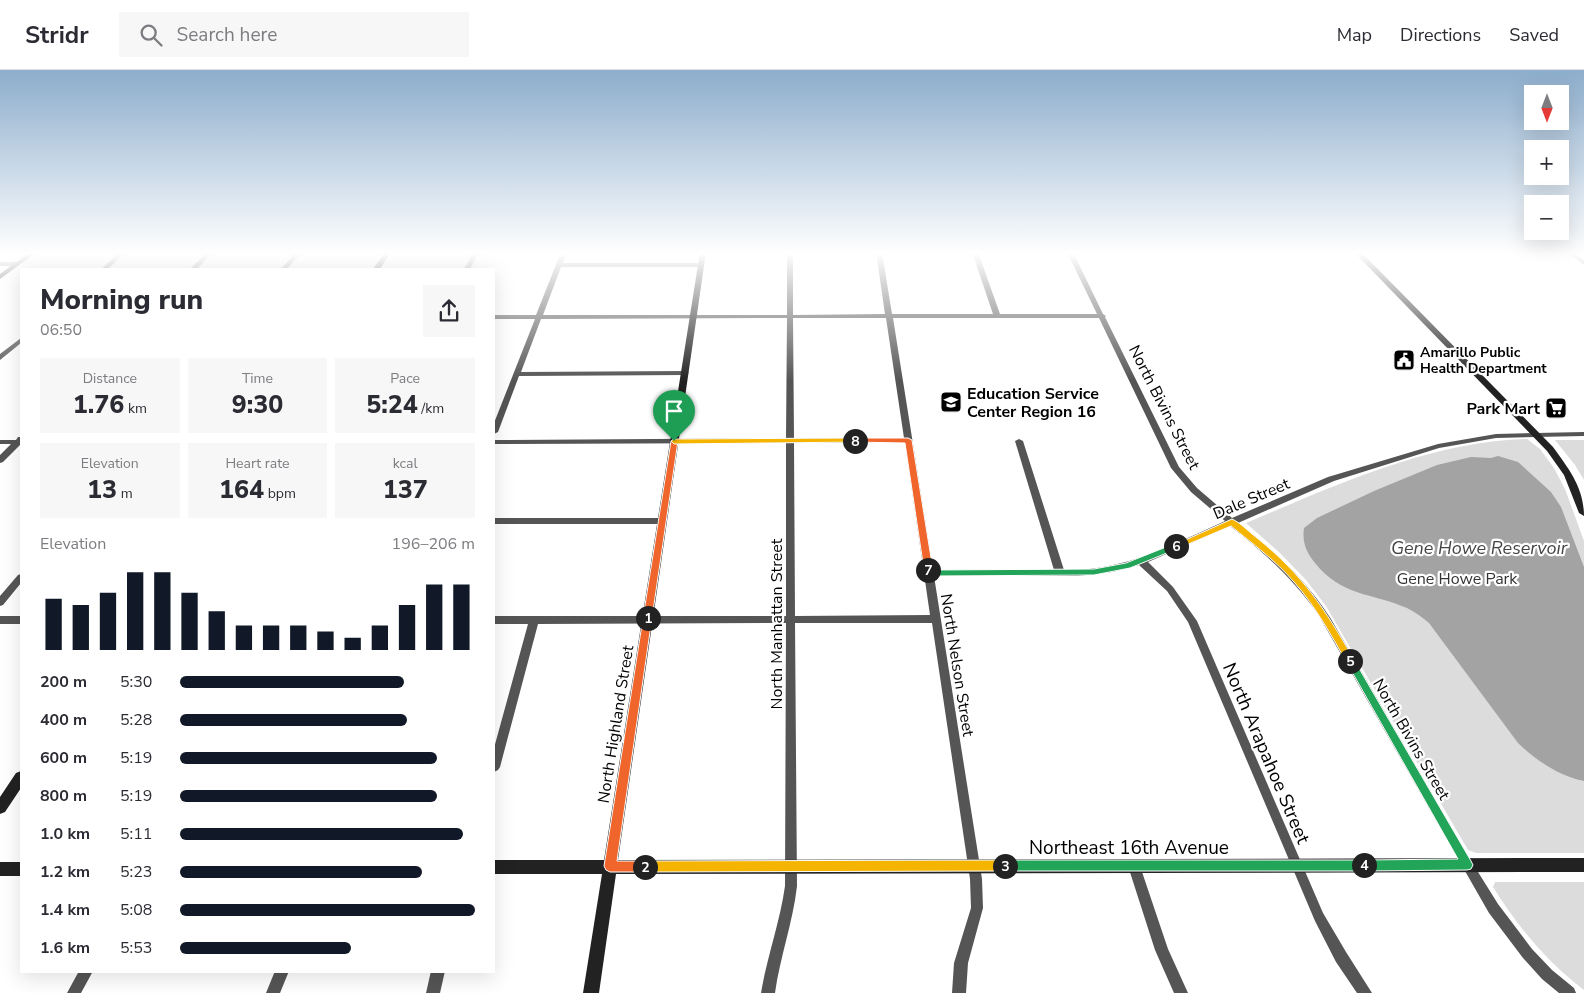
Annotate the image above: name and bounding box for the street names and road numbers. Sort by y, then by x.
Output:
street label: North Bivins Street [1123,342,1205,474]
street label: Dale Street [1210,473,1293,525]
street label: North Manhattan Street [766,538,788,709]
street label: North Nelson Street [935,592,979,738]
street label: North Highland Street [593,643,639,805]
street label: North Arapahoe Street [1216,659,1316,848]
street label: North Bivins Street [1367,675,1455,805]
street label: Northeast 16th Avenue [1029,835,1229,861]

